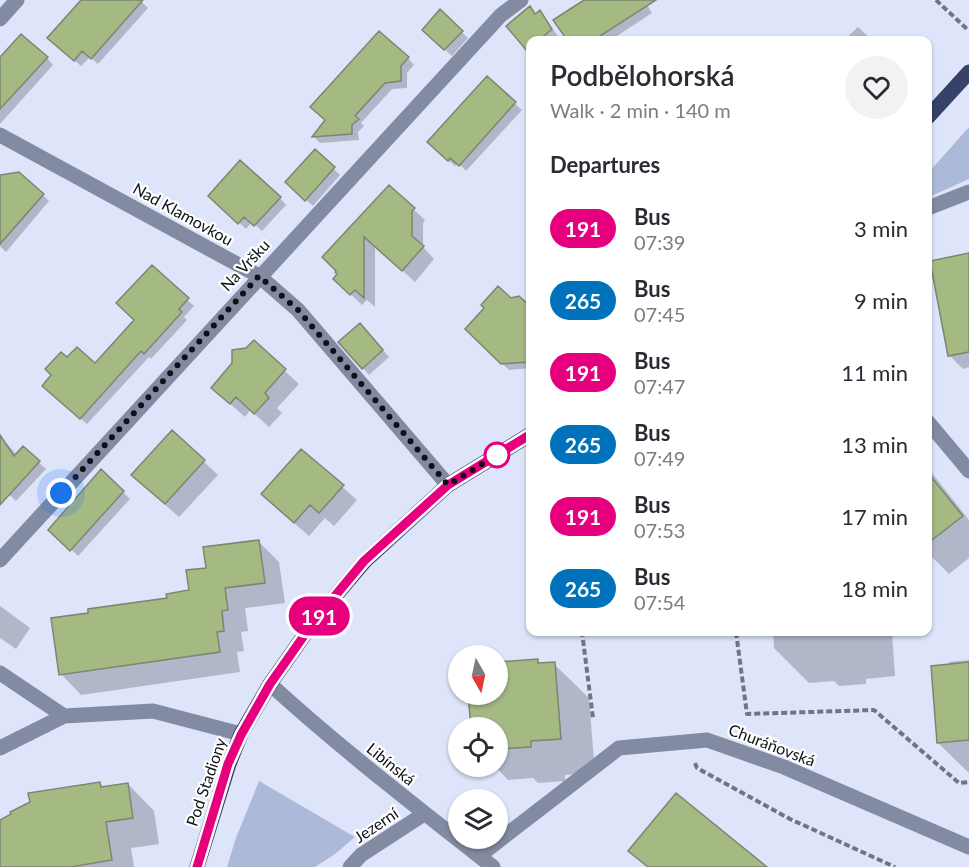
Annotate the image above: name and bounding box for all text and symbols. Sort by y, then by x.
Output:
button: heart [845,56,908,119]
text: Podbělohorská [550,58,734,92]
text: Walk · 2 min · 140 m [550,98,731,122]
text: Departures [550,151,660,178]
street label: Nad Klamovkou [130,178,236,249]
text: Bus [634,203,670,230]
text: 3 min [854,215,908,242]
text: 191 [565,216,601,241]
text: 07:39 [634,230,685,254]
street label: Na Vršku [216,235,273,294]
text: Bus [634,275,670,302]
text: 9 min [854,287,908,314]
text: 265 [565,288,601,313]
text: 07:45 [634,302,685,326]
text: Bus [634,347,670,374]
text: 11 min [841,359,908,386]
text: 191 [565,360,601,385]
text: 07:47 [634,374,685,398]
text: Bus [634,419,670,446]
text: 13 min [841,431,908,458]
text: 265 [565,432,601,457]
unlabelled marker [484,442,510,468]
text: 07:49 [634,446,685,470]
your location [46,478,76,508]
text: Bus [634,491,670,518]
text: 17 min [841,503,908,530]
text: 191 [565,504,601,529]
text: 07:53 [634,518,685,542]
text: Bus [634,563,670,590]
text: 18 min [841,575,908,602]
text: 265 [565,576,601,601]
text: 07:54 [634,590,685,614]
line badge: 191 [284,596,354,636]
text: 191 [301,604,337,629]
north arrow [448,645,508,705]
map controls [448,645,508,849]
button: locate [448,717,508,777]
street label: Churáňovská [726,719,818,770]
street label: Pod Stadiony [182,734,230,829]
street label: Libínská [363,738,419,789]
button: layers [448,789,508,849]
street label: Jezerní [350,802,402,846]

